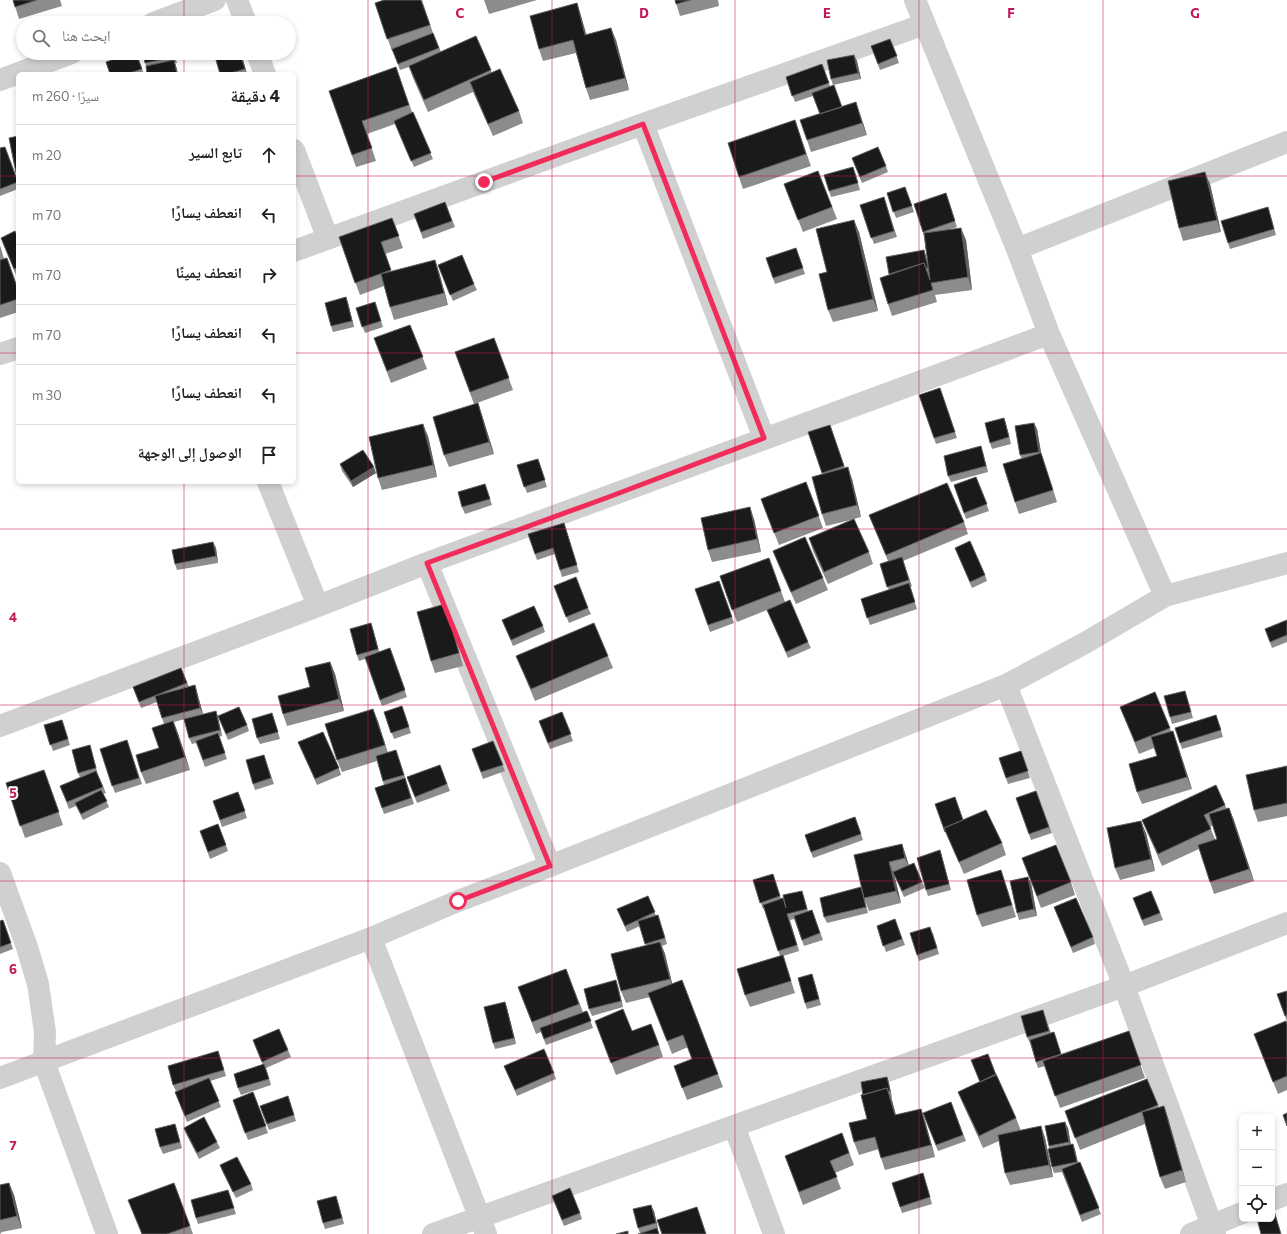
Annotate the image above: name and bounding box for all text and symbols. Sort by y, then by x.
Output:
text: C [456,5,465,21]
text: D [639,5,649,21]
text: E [823,5,831,21]
text: F [1007,5,1015,21]
text: G [1190,5,1200,21]
search box [16,16,296,60]
text: ابحث هنا [62,26,111,44]
icon: search [30,27,52,49]
text: 4 دقيقة [231,85,280,106]
text: سيرًا · 260 m [32,88,99,104]
text: تابع السير [189,143,242,161]
icon: ahead [258,144,280,166]
text: 20 m [32,147,62,163]
route end [475,173,493,191]
text: انعطف يسارًا [171,203,242,221]
icon: left [258,204,280,226]
text: 70 m [32,207,61,223]
text: انعطف يمينًا [176,263,242,281]
icon: right [258,264,280,286]
text: 70 m [32,267,61,283]
text: انعطف يسارًا [171,323,242,341]
icon: left [258,324,280,346]
text: 70 m [32,327,61,343]
text: انعطف يسارًا [171,383,242,401]
icon: left [258,384,280,406]
text: 30 m [32,387,62,403]
text: الوصول إلى الوجهة [138,443,242,461]
icon: arrive [258,444,280,466]
text: 4 [9,609,17,625]
text: 5 [9,785,17,801]
route start [449,892,467,910]
text: 6 [9,961,17,977]
map controls [1239,1114,1275,1222]
button: + [1239,1114,1275,1150]
text: 7 [9,1137,17,1153]
button: − [1239,1150,1275,1186]
button: locate [1239,1186,1275,1222]

